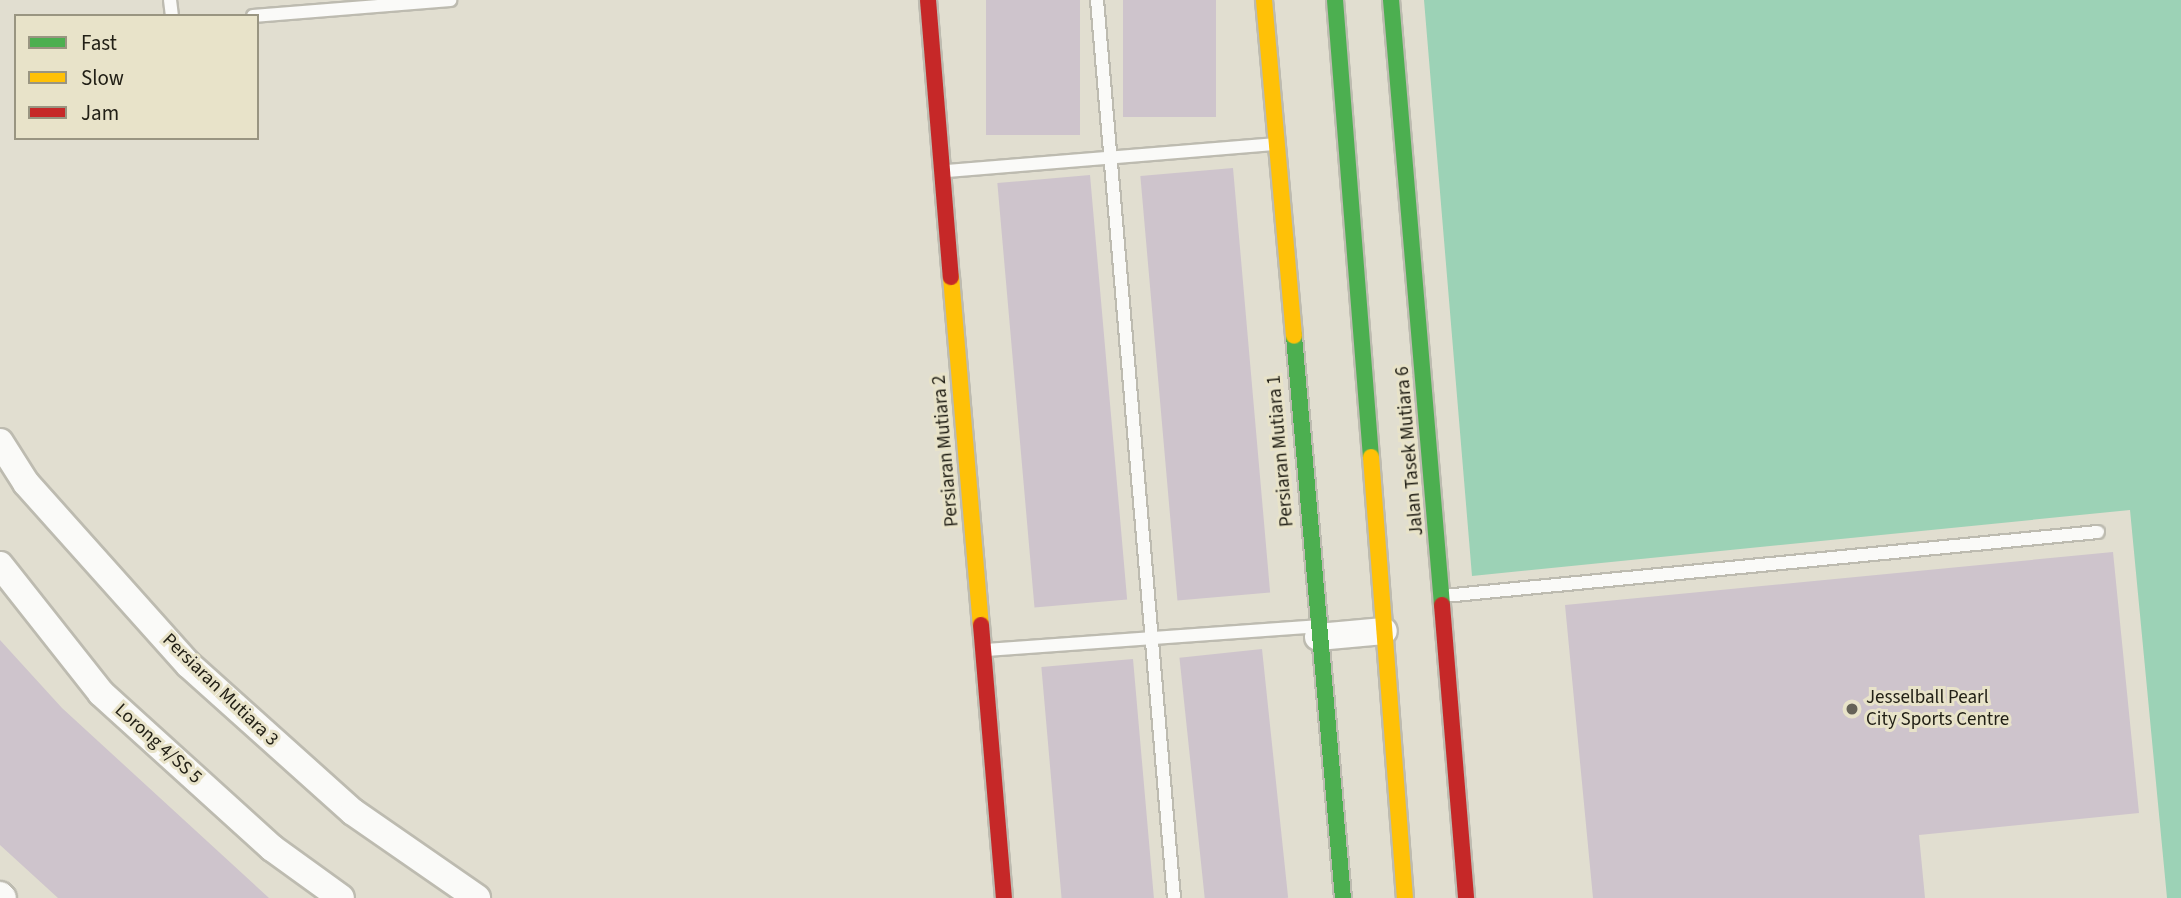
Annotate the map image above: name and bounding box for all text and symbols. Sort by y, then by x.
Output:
legend [14,14,259,140]
text: Fast [81,28,117,58]
text: Slow [81,63,124,93]
text: Jam [81,98,119,128]
street label: Jalan Tasek Mutiara 6 [1391,365,1429,537]
street label: Persiaran Mutiara 2 [928,374,964,528]
street label: Persiaran Mutiara 1 [1263,374,1299,528]
street label: Persiaran Mutiara 3 [157,629,283,751]
place label: Jesselball Pearl City Sports Centre [1866,687,2009,731]
street label: Lorong 4/SS 5 [110,699,206,789]
marker: Jesselball Pearl City Sports Centre [1844,701,1860,717]

